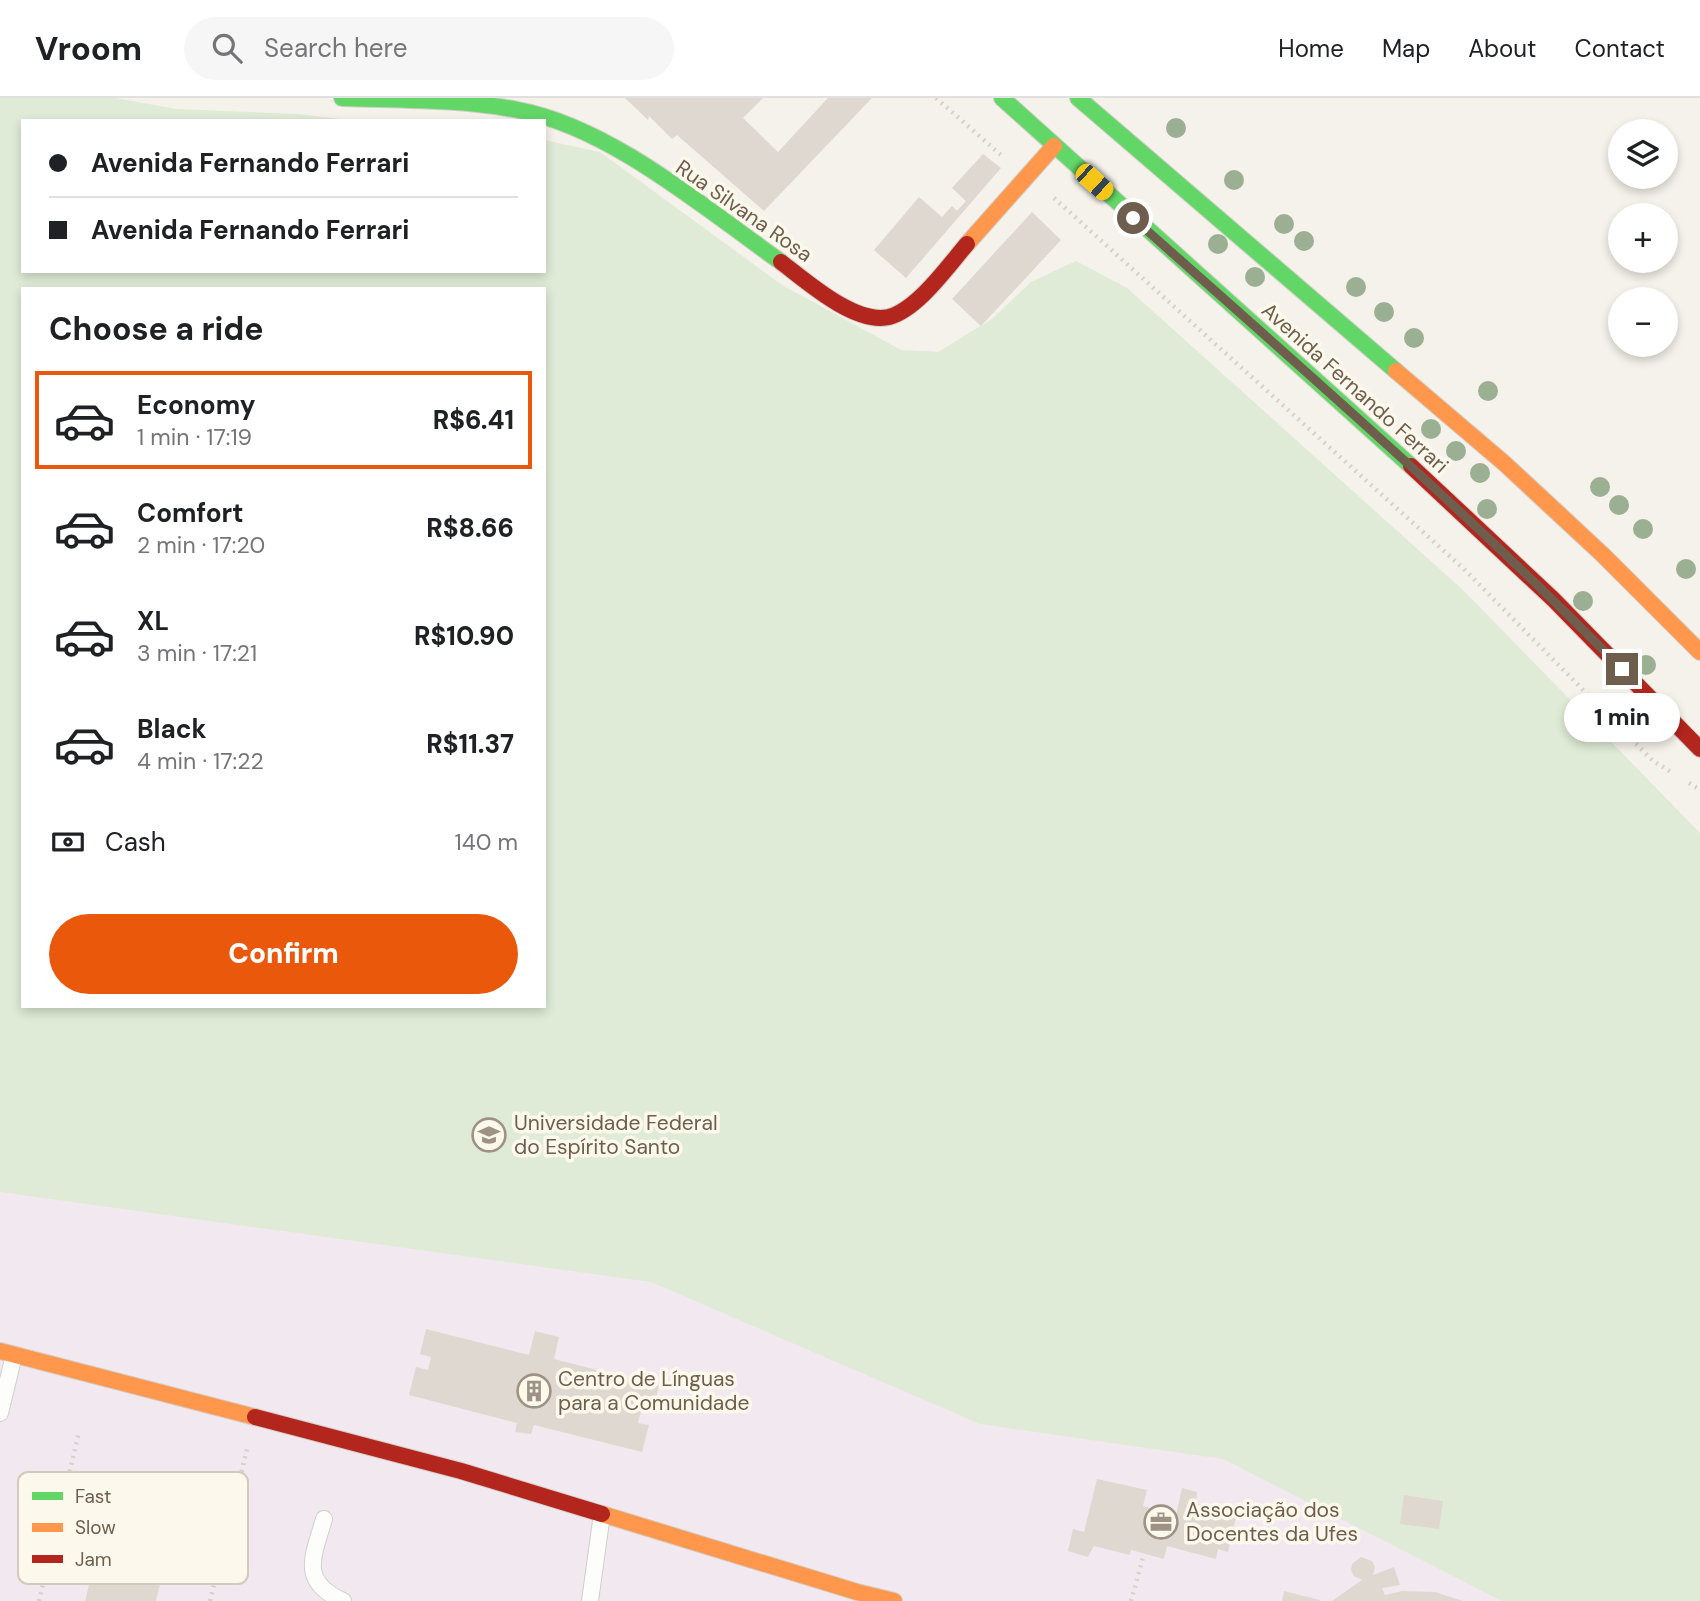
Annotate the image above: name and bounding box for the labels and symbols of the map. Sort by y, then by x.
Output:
street label: Rua Silvana Rosa [670,153,818,269]
car [1072,160,1117,204]
route start [1117,202,1149,234]
street label: Avenida Fernando Ferrari [1256,297,1454,479]
route end [1606,653,1638,685]
callout: 1 min [1564,694,1680,742]
place label: Universidade Federal do Espírito Santo [514,1109,718,1161]
school or university icon: Universidade Federal do Espírito Santo [470,1116,508,1154]
place label: Centro de Línguas para a Comunidade [558,1365,749,1417]
building icon: Centro de Línguas para a Comunidade [515,1372,553,1410]
legend [18,1472,248,1584]
text: Fast [75,1484,111,1509]
place label: Associação dos Docentes da Ufes [1186,1496,1358,1548]
office icon: Associação dos Docentes da Ufes [1142,1503,1180,1541]
text: Slow [75,1515,116,1540]
text: Jam [75,1547,112,1572]

